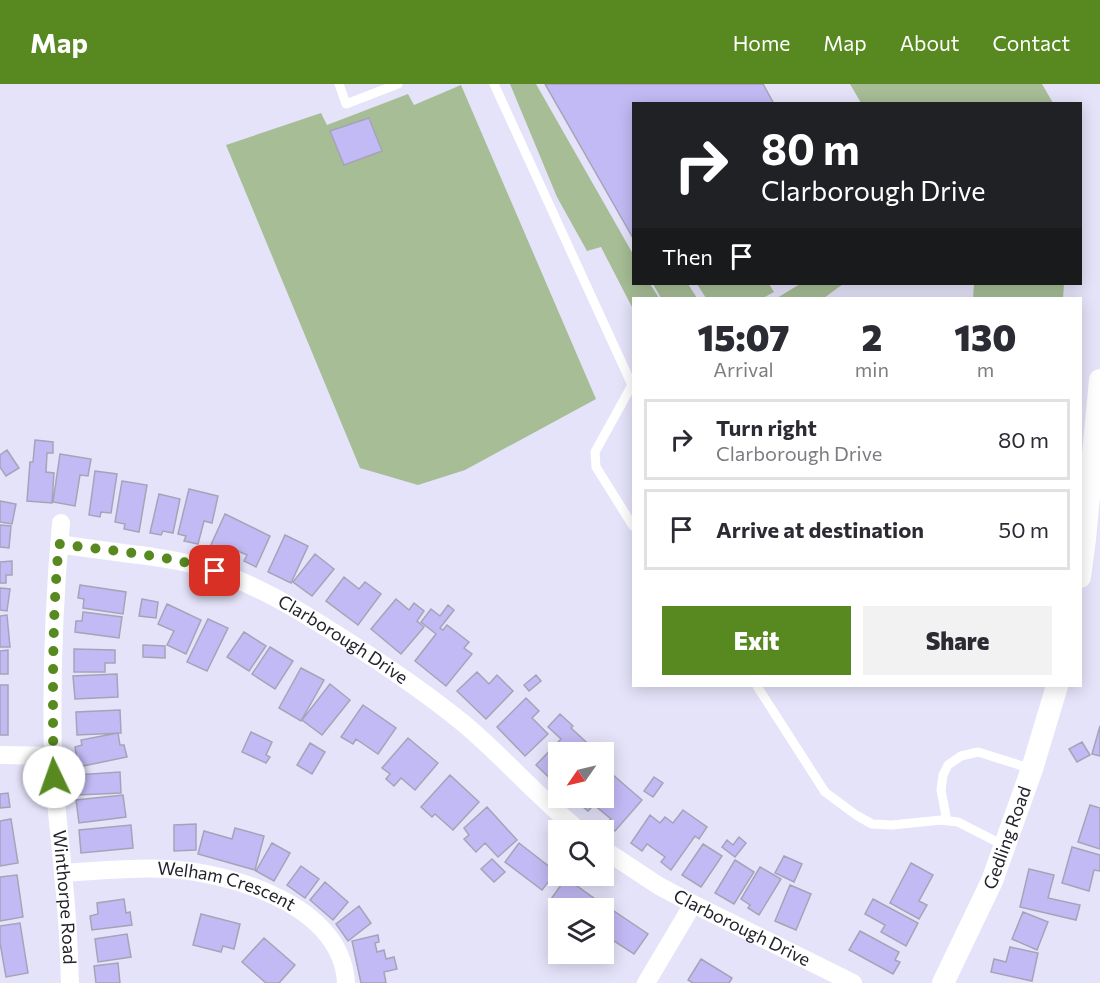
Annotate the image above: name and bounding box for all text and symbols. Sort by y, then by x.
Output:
text: Map [30,25,88,59]
text: Home [733,30,790,55]
text: Map [823,30,867,55]
text: About [900,30,959,55]
text: Contact [992,30,1070,55]
text: 80 m [761,122,860,174]
icon: right [662,126,740,204]
text: Clarborough Drive [761,174,985,207]
icon: arrive [725,240,758,273]
text: Then [662,243,713,270]
text: 15:07 [697,314,789,358]
text: 2 [861,314,882,358]
text: 130 [954,314,1017,358]
text: Arrival [713,357,774,381]
text: min [855,357,889,381]
text: m [977,357,994,381]
text: Turn right [716,414,817,441]
icon: right [665,423,698,456]
text: 80 m [998,426,1049,453]
text: Clarborough Drive [716,441,882,465]
icon: arrive [665,513,698,546]
text: Arrive at destination [716,516,924,543]
text: 50 m [999,516,1049,543]
pin [189,545,240,596]
icon: arrive [198,554,231,587]
street label: Clarborough Drive [274,589,413,688]
button: Exit [662,606,851,675]
button: Share [863,606,1052,675]
north arrow [548,742,614,808]
map controls [548,742,614,964]
position arrow [22,745,86,809]
street label: Gedling Road [978,783,1035,893]
button: search [548,820,614,886]
street label: Winthorpe Road [49,829,81,965]
street label: Welham Crescent [157,856,300,915]
street label: Clarborough Drive [670,884,814,970]
button: layers [548,898,614,964]

